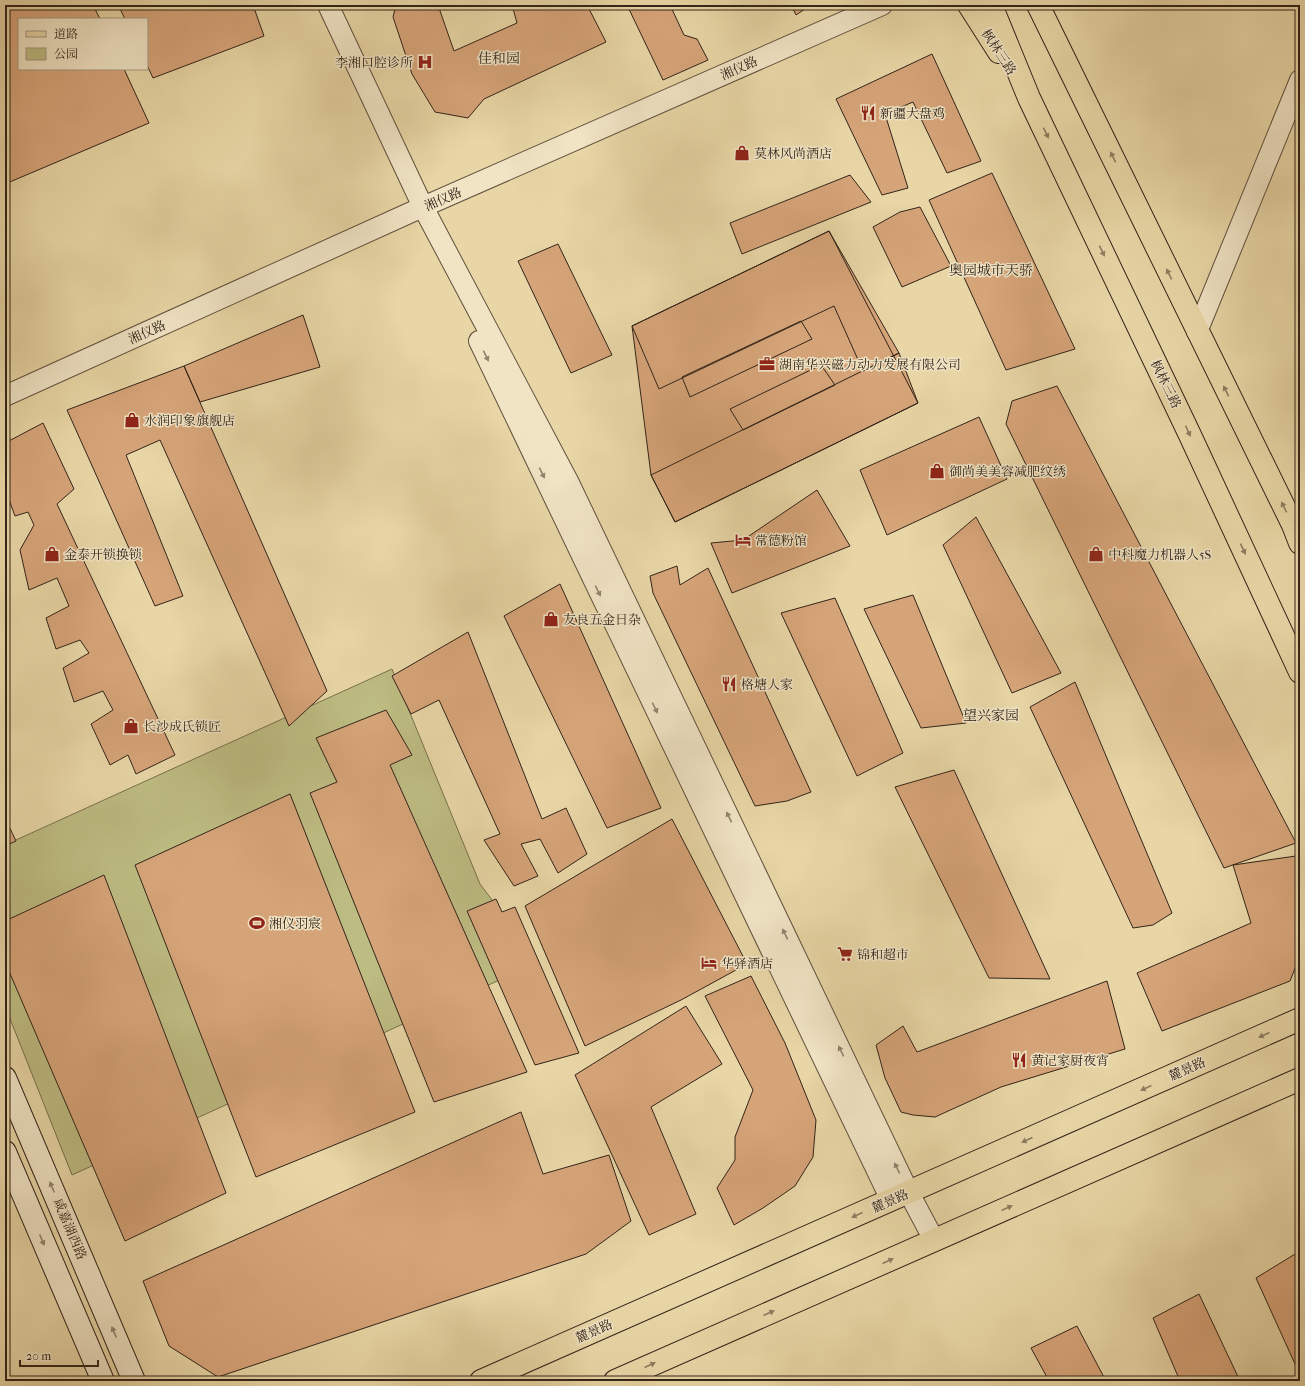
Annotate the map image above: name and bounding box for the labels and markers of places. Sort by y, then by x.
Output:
hospital icon: 李湘口腔诊所 [416,53,434,71]
place label: 李湘口腔诊所 [335,55,413,70]
restaurant icon: 新疆大盘鸡 [859,104,877,122]
place label: 新疆大盘鸡 [880,106,945,121]
shop icon: 莫林风尚酒店 [733,144,751,162]
place label: 莫林风尚酒店 [754,146,832,161]
office icon: 湖南华兴磁力动力发展有限公司 [758,355,776,373]
place label: 湖南华兴磁力动力发展有限公司 [779,357,961,372]
shop icon: 水润印象旗舰店 [123,411,141,429]
place label: 水润印象旗舰店 [144,413,235,428]
shop icon: 御尚美美容减肥纹绣 [928,462,946,480]
place label: 御尚美美容减肥纹绣 [949,464,1066,479]
hotel icon: 常德粉馆 [734,531,752,549]
place label: 常德粉馆 [755,533,807,548]
shop icon: 金泰开锁换锁 [43,545,61,563]
shop icon: 中科魔力机器人5S [1087,545,1105,563]
place label: 金泰开锁换锁 [64,547,142,562]
place label: 中科魔力机器人5S [1108,547,1212,562]
shop icon: 友良五金日杂 [542,610,560,628]
place label: 友良五金日杂 [563,612,641,627]
restaurant icon: 格塘人家 [720,675,738,693]
place label: 格塘人家 [741,677,793,692]
shop icon: 长沙成氏锁匠 [122,717,140,735]
place label: 长沙成氏锁匠 [143,719,221,734]
sports icon: 湘仪羽宸 [248,914,266,932]
place label: 湘仪羽宸 [269,916,321,931]
supermarket icon: 锦和超市 [836,945,854,963]
place label: 锦和超市 [857,947,909,962]
hotel icon: 华驿酒店 [700,954,718,972]
place label: 华驿酒店 [721,956,773,971]
restaurant icon: 黄记家厨夜宵 [1010,1051,1028,1069]
place label: 黄记家厨夜宵 [1031,1053,1109,1068]

